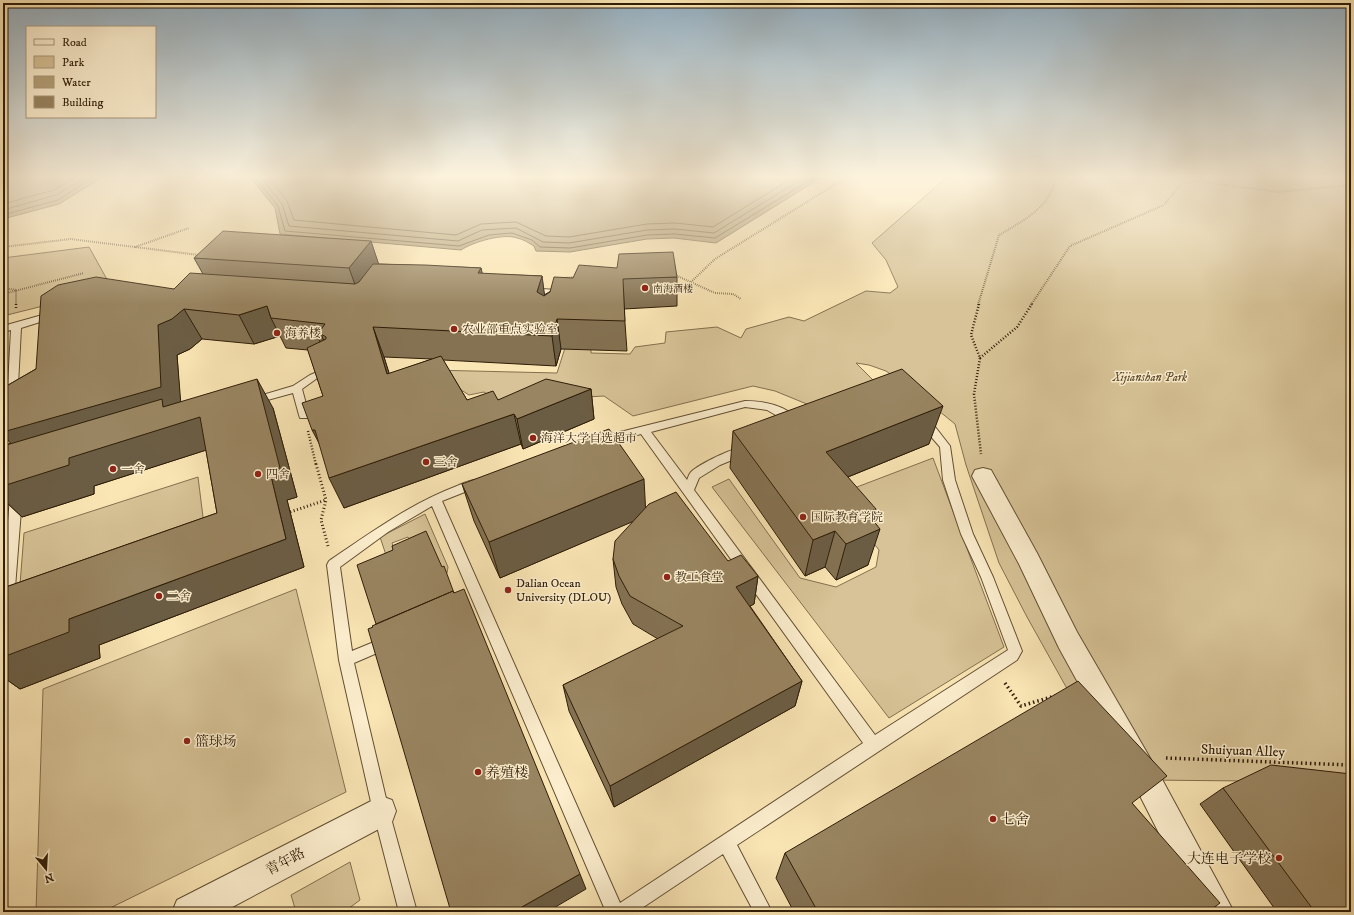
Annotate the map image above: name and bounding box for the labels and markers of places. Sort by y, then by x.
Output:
marker: 南海酒楼 [640,283,650,293]
place label: 南海酒楼 [653,283,693,295]
place label: 农业部重点实验室 [462,322,558,337]
marker: 农业部重点实验室 [449,324,459,334]
place label: 海养楼 [285,326,321,341]
marker: 海养楼 [272,328,282,338]
place label: 海洋大学自选超市 [541,431,637,446]
marker: 海洋大学自选超市 [528,433,538,443]
place label: 三舍 [434,455,458,470]
marker: 三舍 [421,457,431,467]
place label: 一舍 [121,462,145,477]
marker: 一舍 [108,464,118,474]
place label: 四舍 [266,467,290,482]
marker: 四舍 [253,469,263,479]
place label: 国际教育学院 [811,510,883,525]
marker: 国际教育学院 [798,512,808,522]
place label: 教工食堂 [675,570,723,585]
marker: 教工食堂 [662,572,672,582]
place label: Dalian Ocean University (DLOU) [516,576,611,605]
marker: Dalian Ocean University (DLOU) [503,585,513,595]
place label: 二舍 [167,589,191,604]
marker: 二舍 [154,591,164,601]
place label: 篮球场 [195,733,237,751]
marker: 篮球场 [182,736,192,746]
place label: 养殖楼 [486,764,528,782]
marker: 养殖楼 [473,767,483,777]
place label: 七舍 [1001,811,1029,829]
marker: 七舍 [988,814,998,824]
place label: 大连电子学校 [1187,850,1271,868]
marker: 大连电子学校 [1274,853,1284,863]

